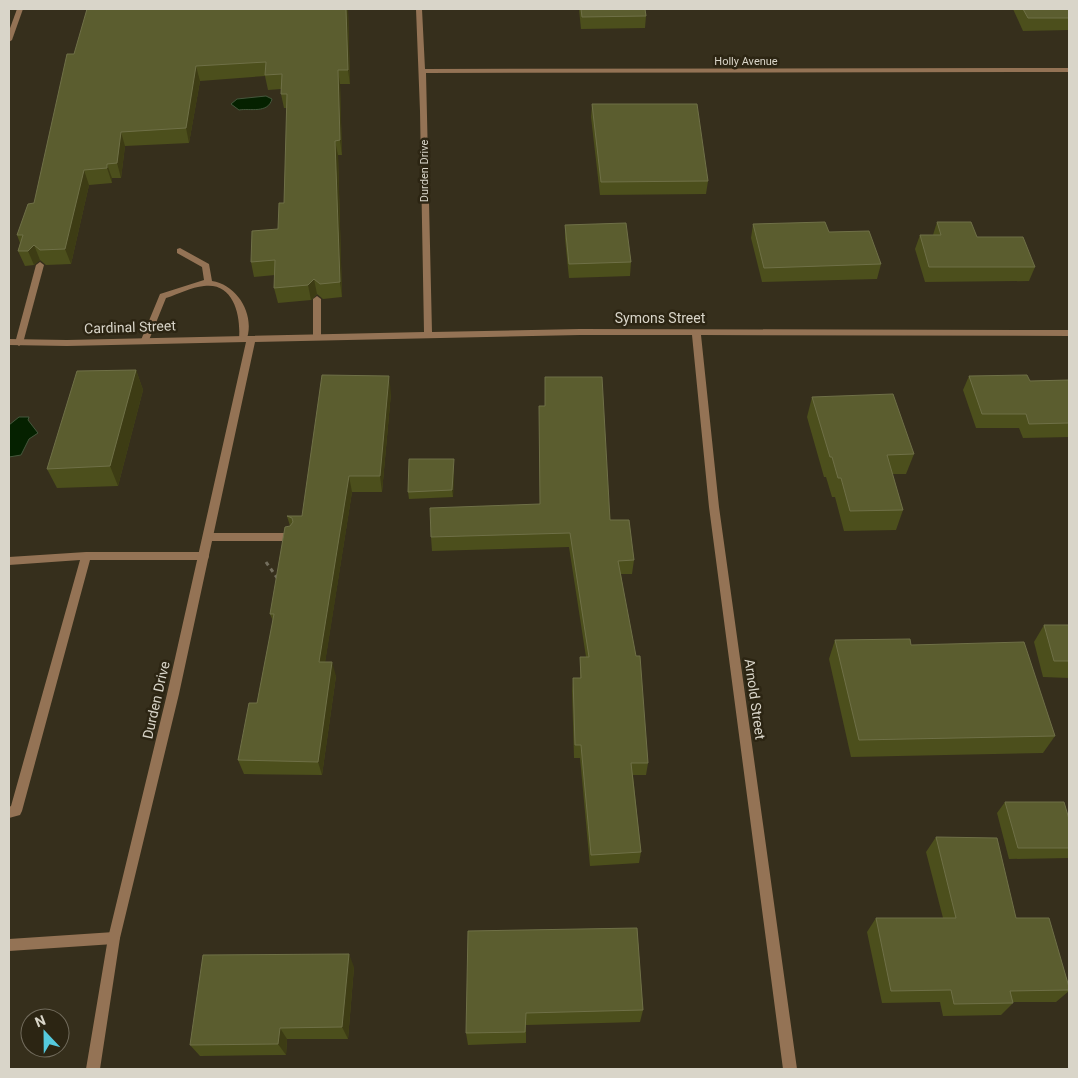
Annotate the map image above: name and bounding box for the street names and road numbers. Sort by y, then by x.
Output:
street label: Holly Avenue [714,55,778,68]
street label: Durden Drive [418,140,431,202]
street label: Symons Street [615,310,706,326]
street label: Cardinal Street [84,317,177,337]
street label: Arnold Street [741,658,769,741]
street label: Durden Drive [139,659,173,741]

